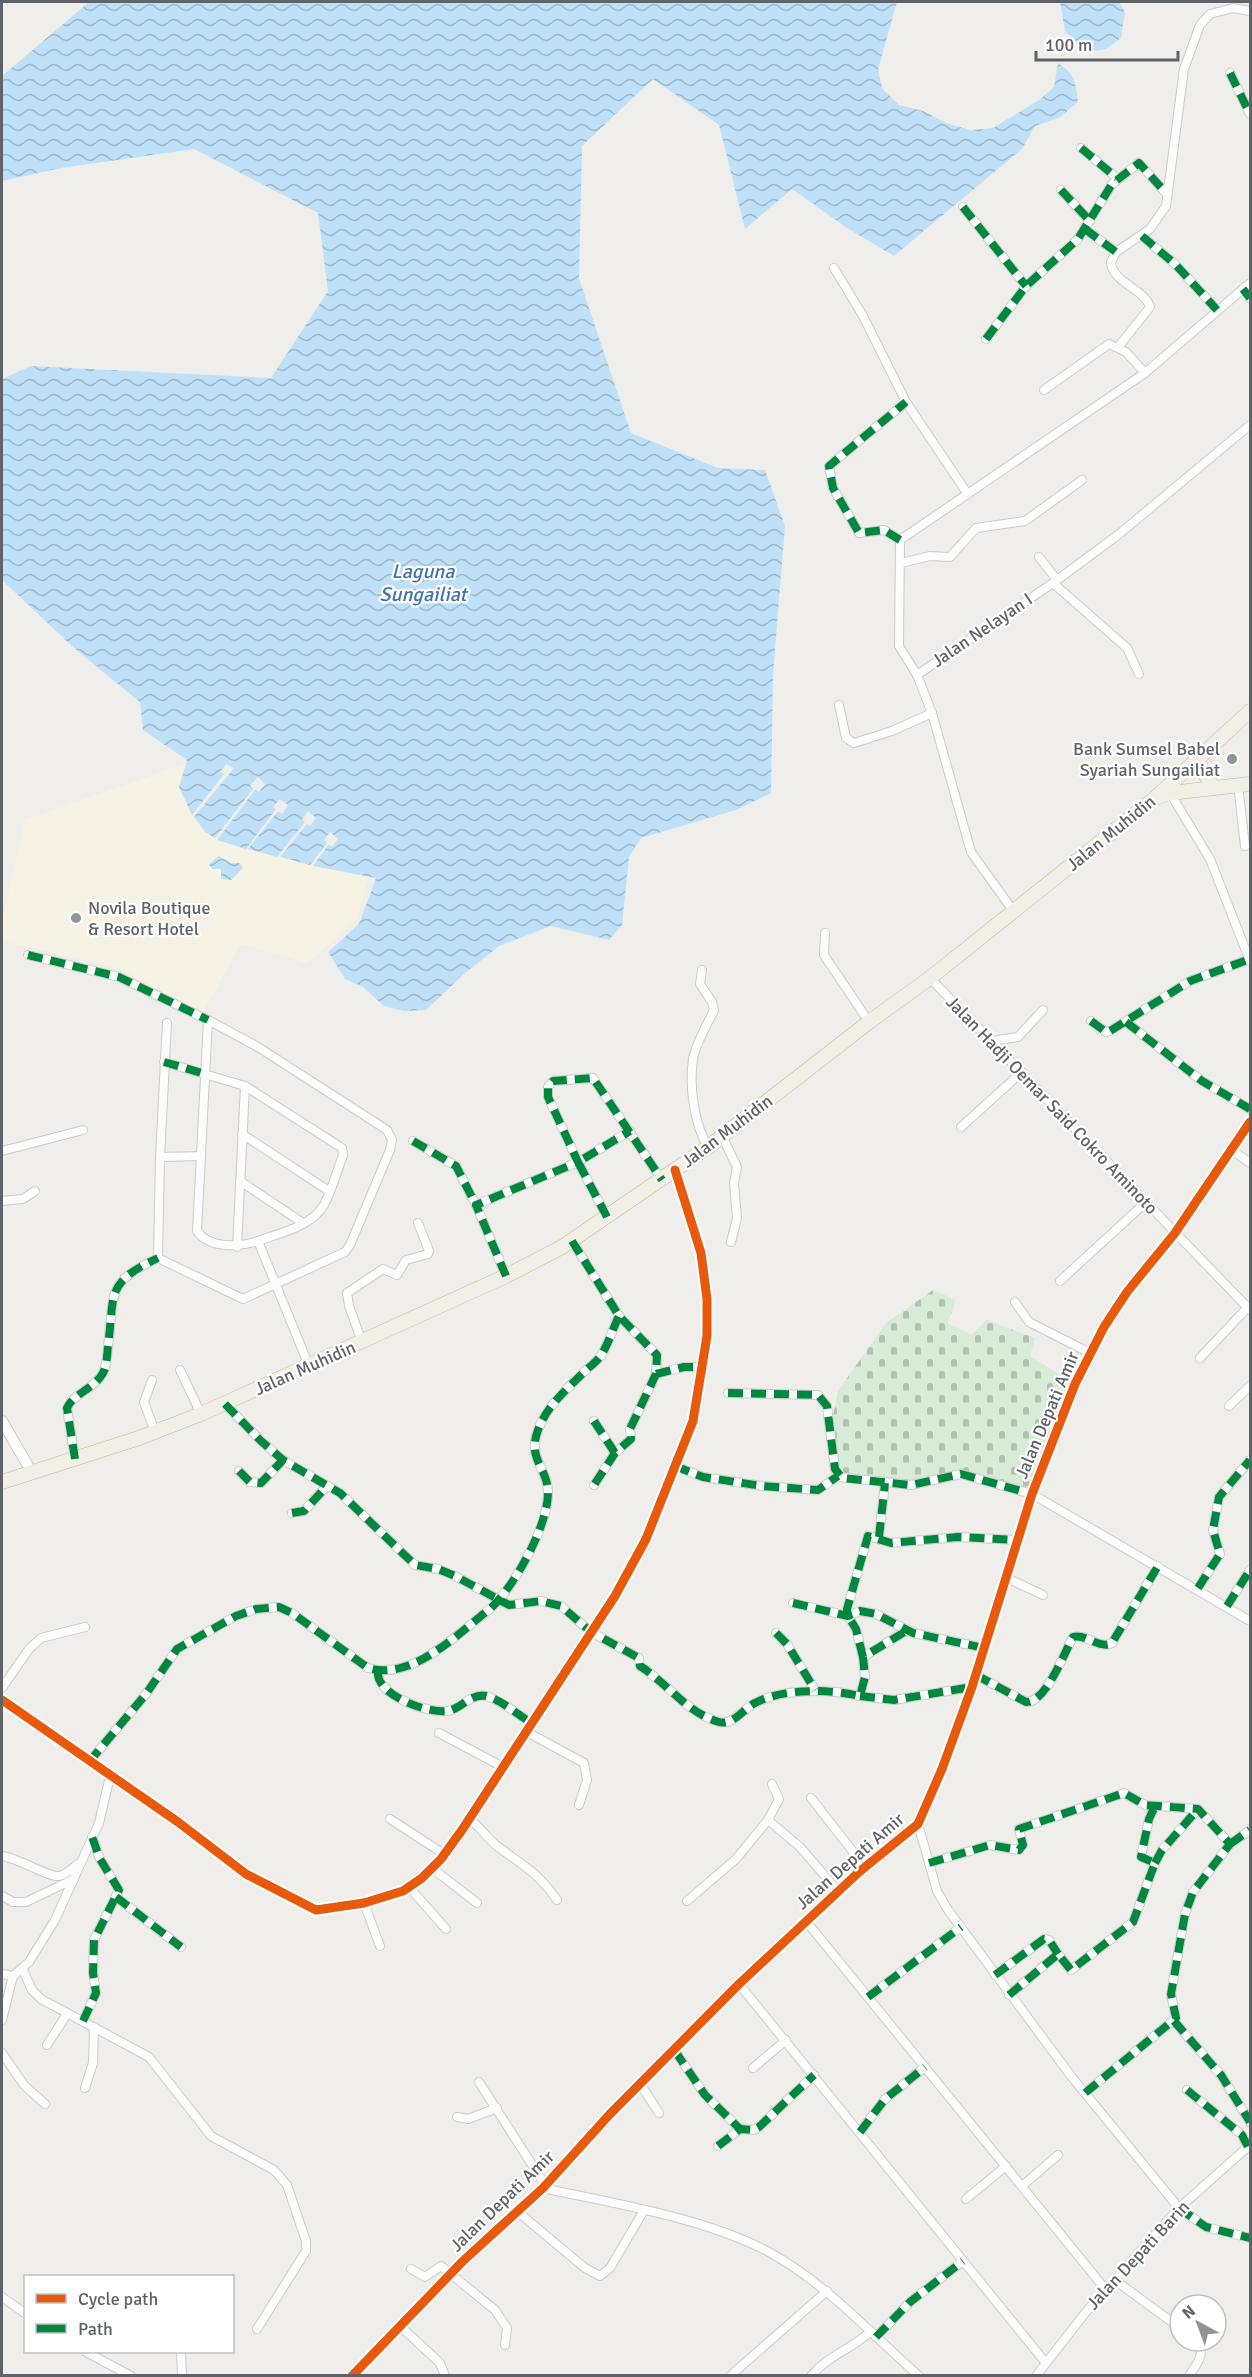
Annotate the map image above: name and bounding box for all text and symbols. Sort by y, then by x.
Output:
scale bar [1036,24,1178,62]
text: 100 m [1045,34,1092,56]
water label: Laguna Sungailiat [379,559,469,607]
street label: Jalan Nelayan I [927,588,1037,672]
place label: Bank Sumsel Babel Syariah Sungailiat [1073,738,1220,781]
marker: Bank Sumsel Babel Syariah Sungailiat [1225,752,1239,766]
street label: Jalan Muhidin [1062,790,1160,876]
place label: Novila Boutique & Resort Hotel [88,897,210,940]
marker: Novila Boutique & Resort Hotel [69,911,83,925]
street label: Jalan Hadji Oemar Said Cokro Aminoto [941,991,1163,1219]
street label: Jalan Muhidin [677,1090,777,1172]
street label: Jalan Muhidin [251,1336,359,1400]
street label: Jalan Depati Amir [1010,1348,1084,1482]
street label: Jalan Depati Amir [791,1808,909,1914]
street label: Jalan Depati Amir [445,2146,559,2256]
street label: Jalan Depati Barin [1082,2196,1194,2314]
legend [24,2275,234,2353]
text: Cycle path [78,2288,158,2310]
north arrow [1168,2293,1228,2353]
text: N [1178,2301,1200,2324]
text: Path [78,2318,113,2340]

